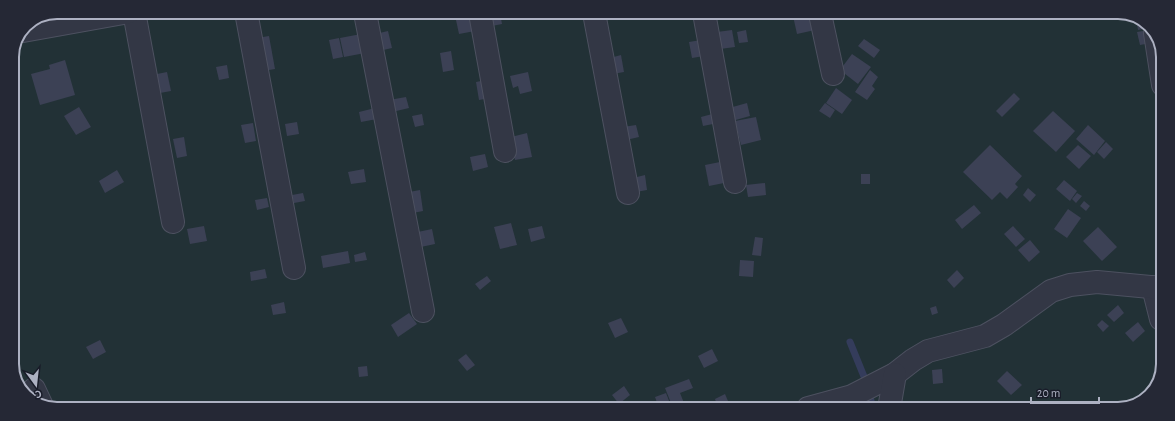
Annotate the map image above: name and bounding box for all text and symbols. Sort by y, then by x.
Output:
north arrow [16,365,56,405]
scale bar [1031,379,1099,405]
text: 20 m [1037,387,1060,399]
text: С [34,388,43,400]

